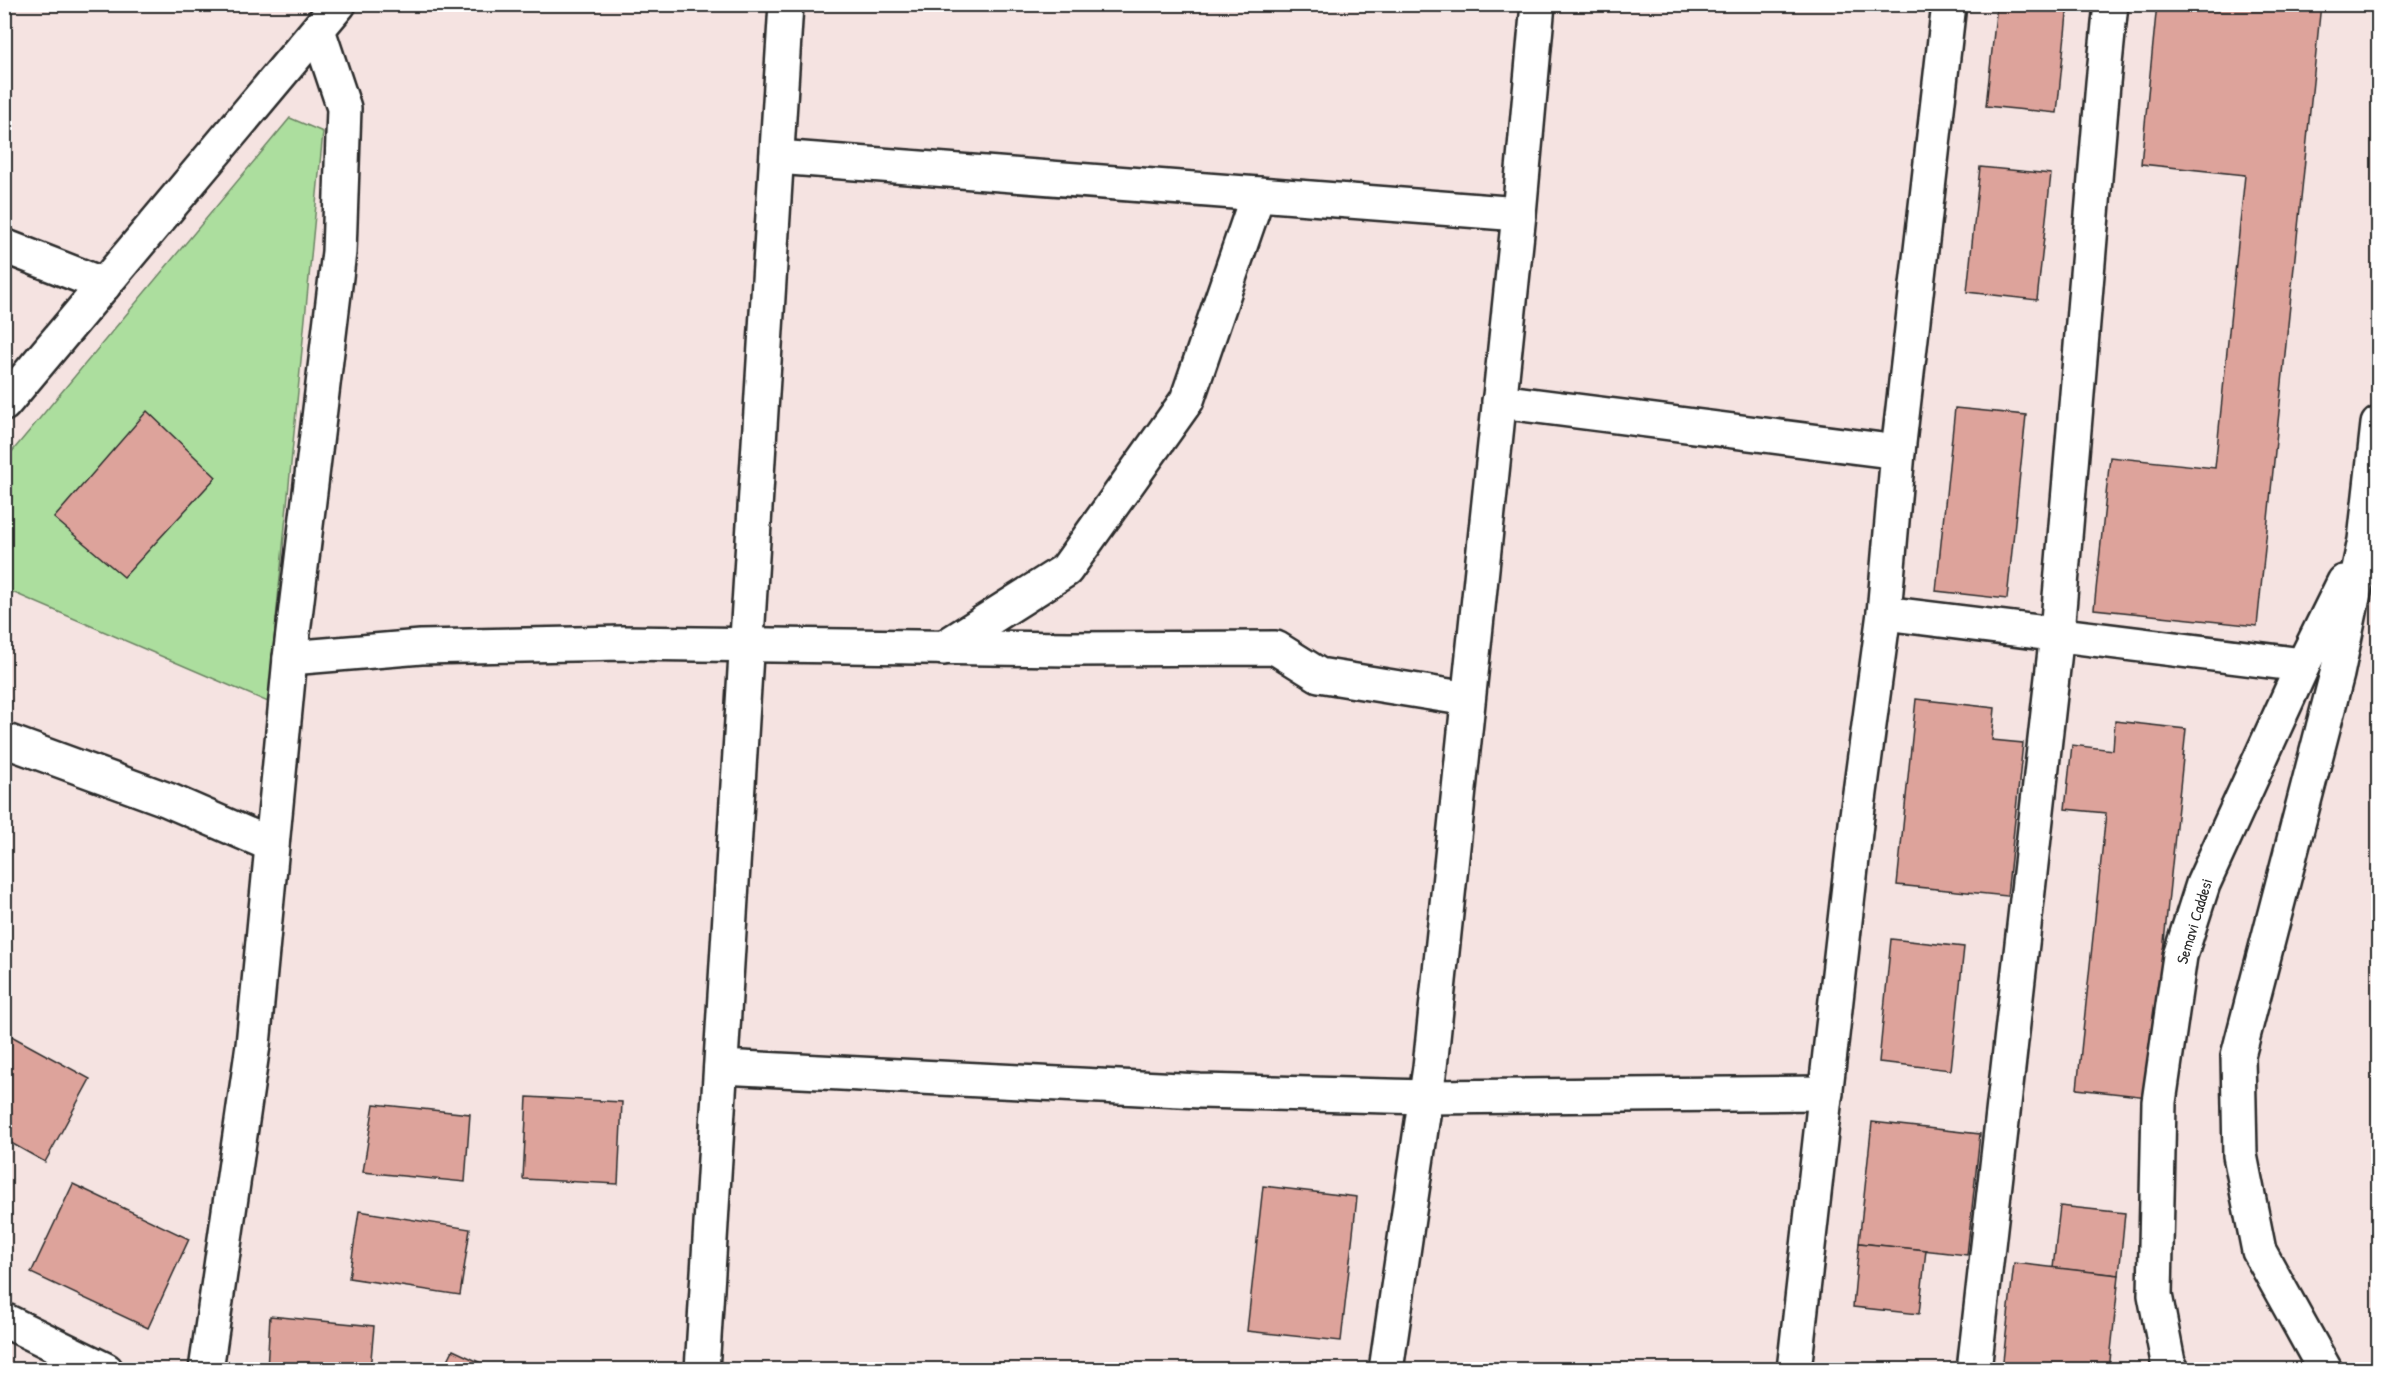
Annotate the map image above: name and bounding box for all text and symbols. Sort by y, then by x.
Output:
street label: Semavi Caddesi [2171,876,2217,966]

